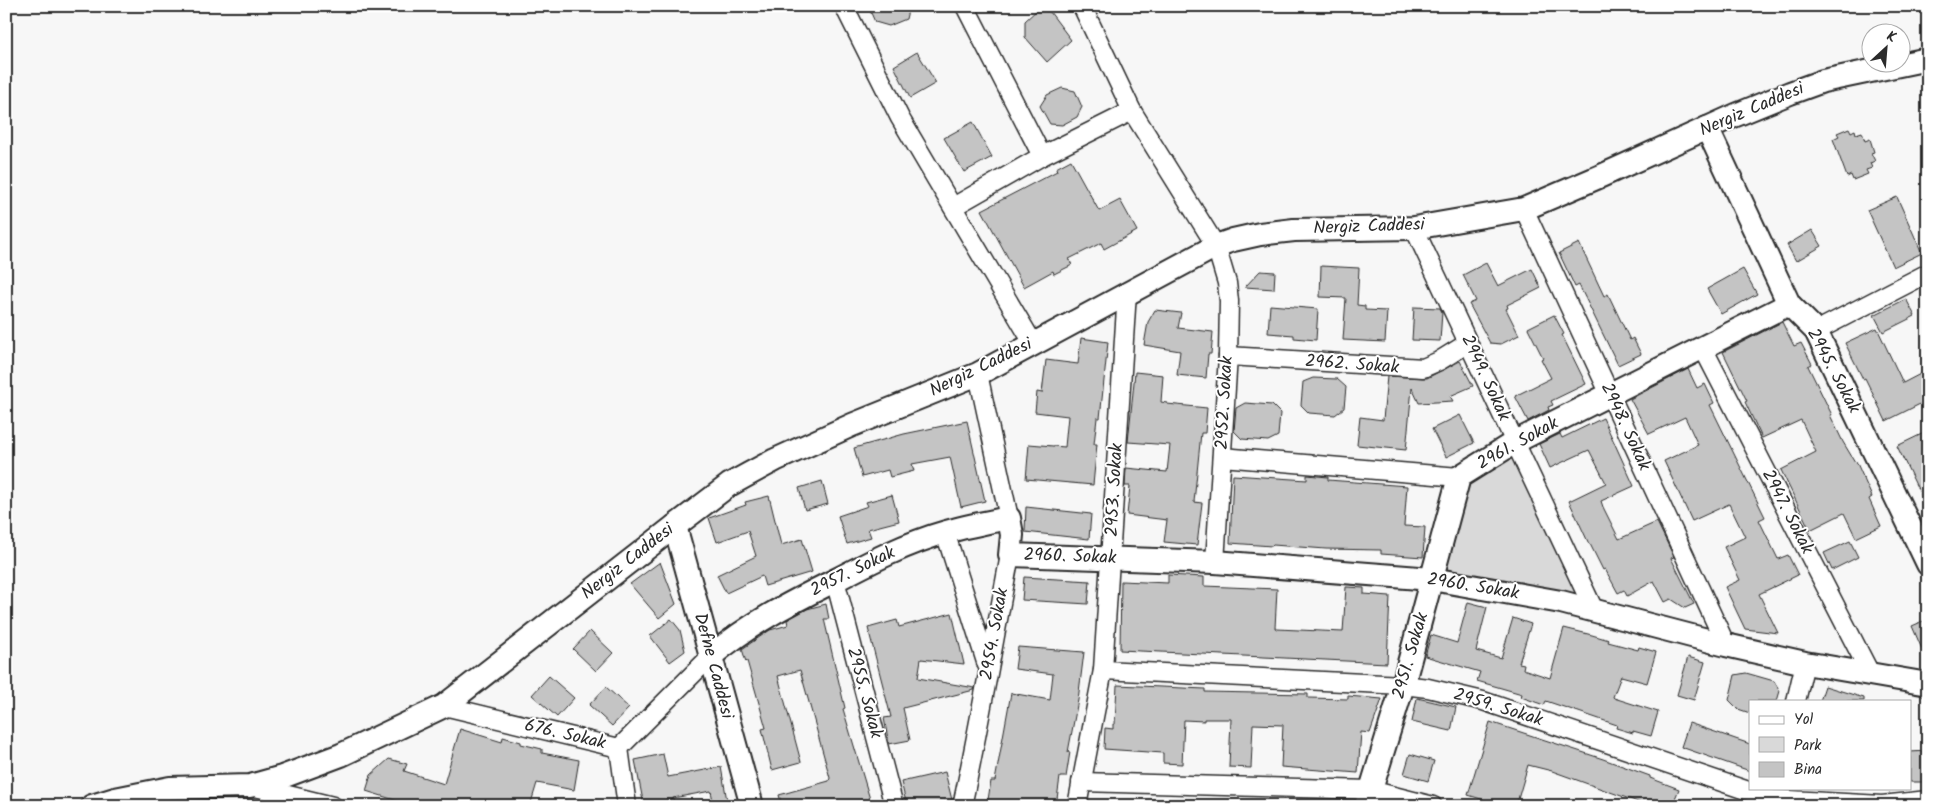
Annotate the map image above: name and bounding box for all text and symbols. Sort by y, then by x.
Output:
north arrow [1862,22,1912,72]
text: K [1883,25,1900,49]
street label: Nergiz Caddesi [1695,75,1810,145]
street label: Nergiz Caddesi [1313,211,1426,243]
street label: 2945. Sokak [1798,323,1868,420]
street label: Nergiz Caddesi [925,330,1038,405]
street label: 2949. Sokak [1452,330,1518,427]
street label: 2962. Sokak [1304,347,1401,383]
street label: 2952. Sokak [1208,355,1242,451]
street label: 2948. Sokak [1592,378,1658,476]
street label: 2961. Sokak [1472,409,1565,478]
street label: 2953. Sokak [1098,442,1132,538]
street label: 2947. Sokak [1753,464,1821,560]
street label: Nergiz Caddesi [575,516,681,608]
street label: 2957. Sokak [805,539,901,605]
street label: 2960. Sokak [1023,541,1117,573]
street label: 2960. Sokak [1425,565,1522,609]
street label: 2954. Sokak [973,585,1017,682]
street label: 2951. Sokak [1385,609,1437,703]
street label: Defne Caddesi [685,610,741,723]
street label: 2955. Sokak [838,644,890,742]
street label: 2959. Sokak [1450,681,1547,736]
legend [1749,700,1912,790]
text: Yol [1794,708,1813,732]
street label: 676. Sokak [521,712,609,759]
text: Park [1794,734,1822,758]
text: Bina [1794,758,1822,782]

